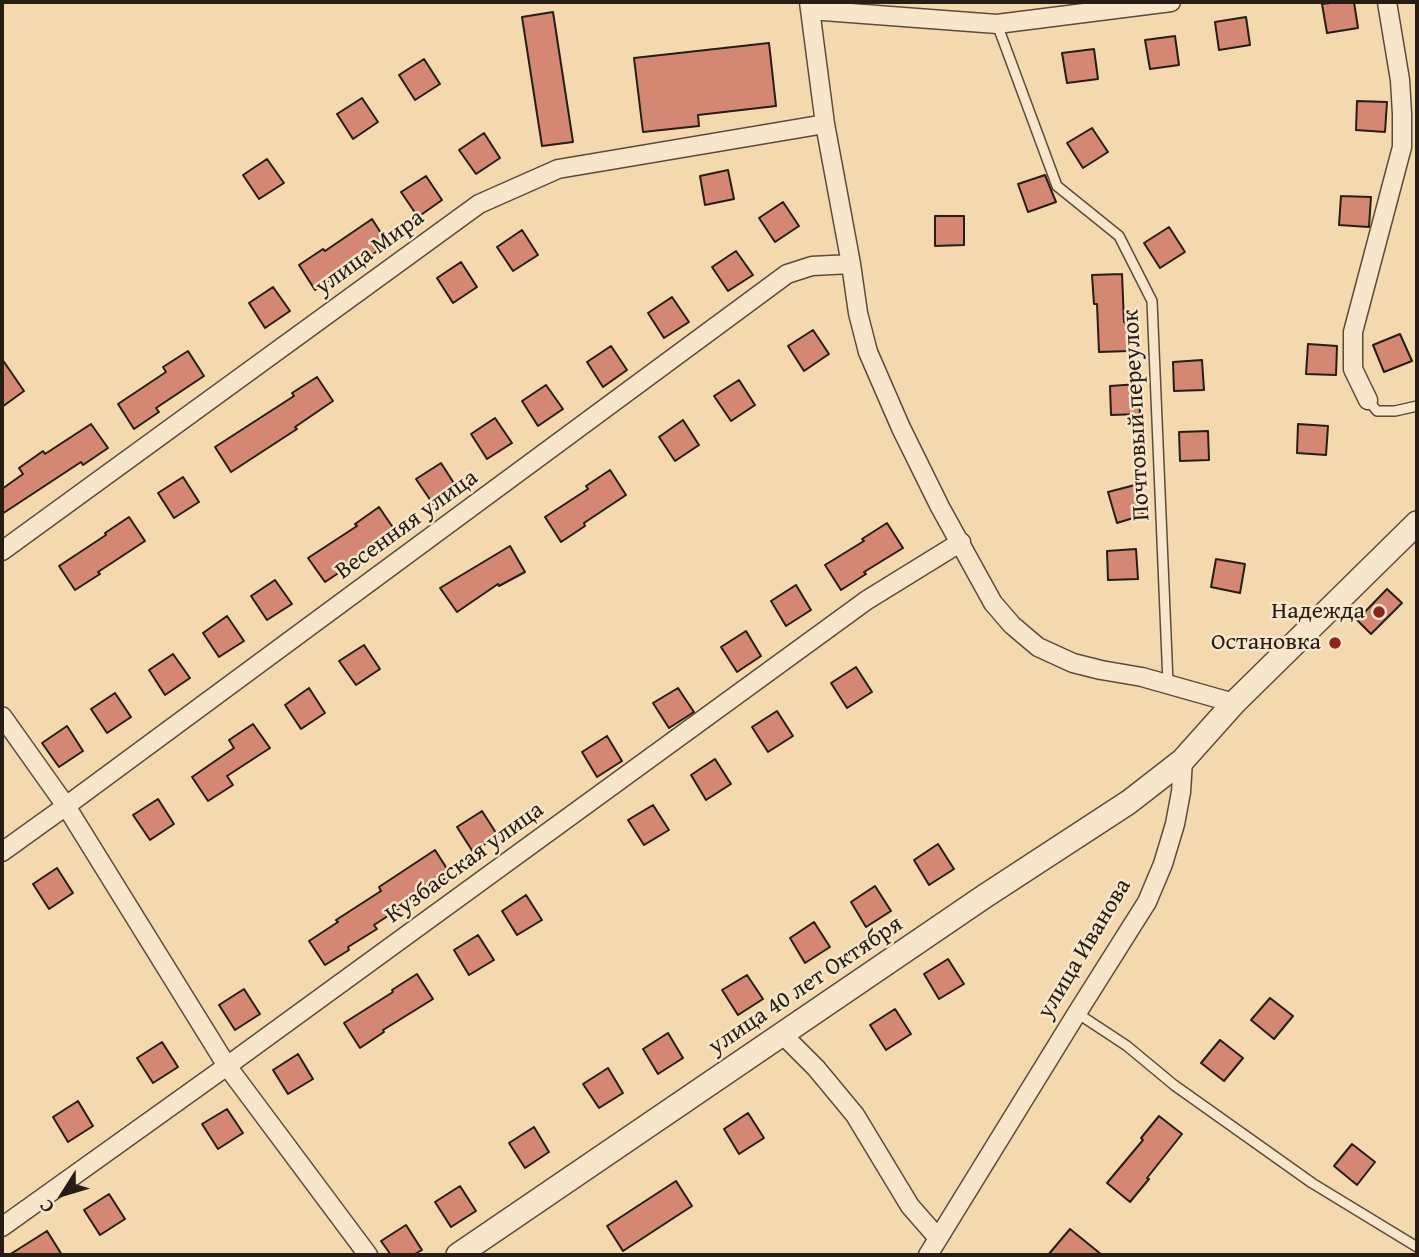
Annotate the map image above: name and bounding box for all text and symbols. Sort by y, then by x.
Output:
street label: улица Мира [310,204,430,302]
street label: Почтовый переулок [1117,309,1157,521]
street label: Весенняя улица [330,464,484,586]
place label: Надежда [1271,598,1365,626]
marker: Надежда [1371,604,1387,620]
place label: Остановка [1211,629,1321,657]
marker: Остановка [1327,635,1343,651]
street label: Кузбасская улица [380,796,550,930]
street label: улица Иванова [1032,874,1138,1024]
street label: улица 40 лет Октября [703,910,909,1062]
north arrow [28,1159,98,1229]
text: С [32,1194,61,1219]

